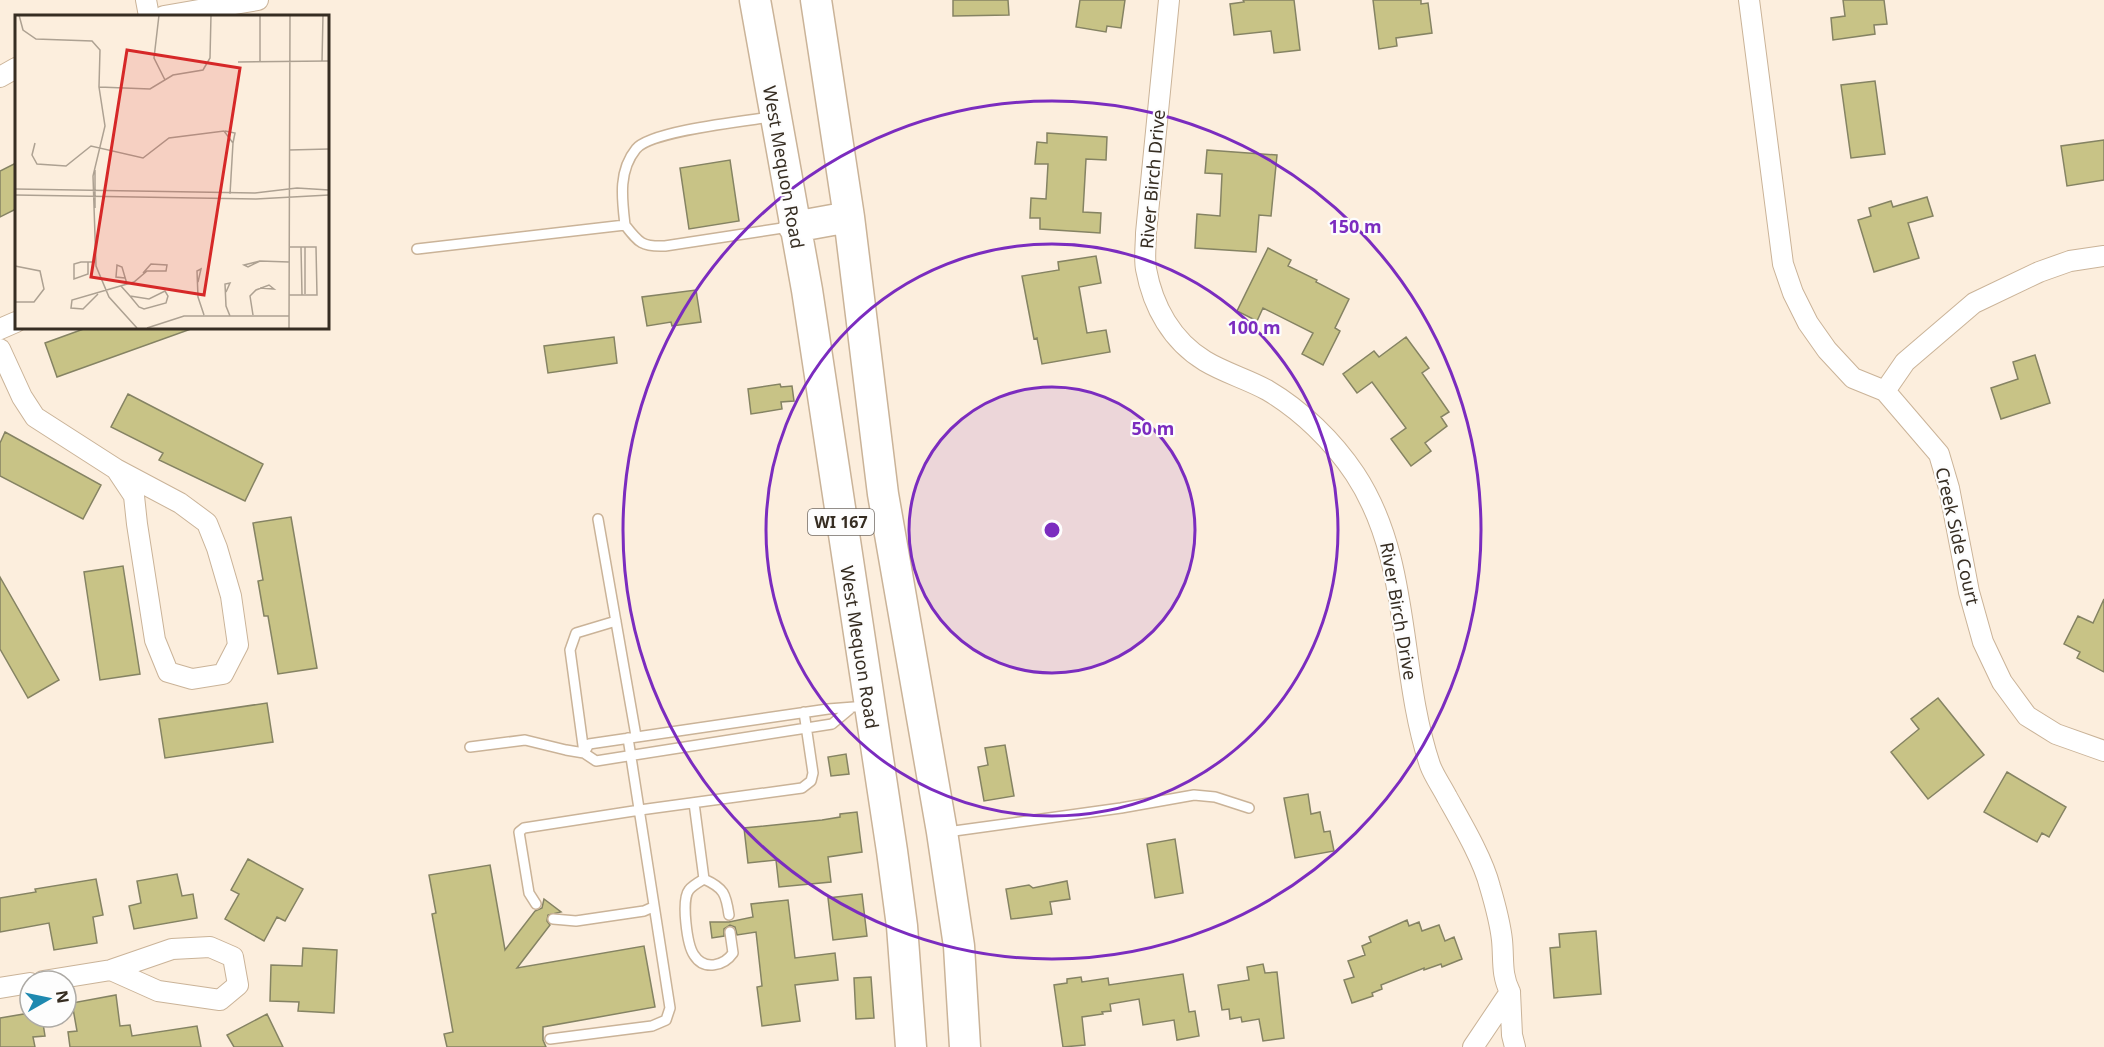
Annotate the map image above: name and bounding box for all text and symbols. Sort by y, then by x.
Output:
inset map [15,15,328,328]
street label: West Mequon Road [758,84,810,250]
street label: River Birch Drive [1134,108,1170,250]
text: 150 m [1328,214,1382,238]
text: 100 m [1227,315,1281,339]
text: 50 m [1132,416,1174,440]
street label: Creek Side Court [1930,465,1986,608]
road number: WI 167 [808,509,874,535]
centre of rings [1042,520,1062,540]
street label: River Birch Drive [1375,540,1423,682]
street label: West Mequon Road [835,564,885,730]
north arrow [18,969,78,1029]
text: N [51,989,75,1005]

